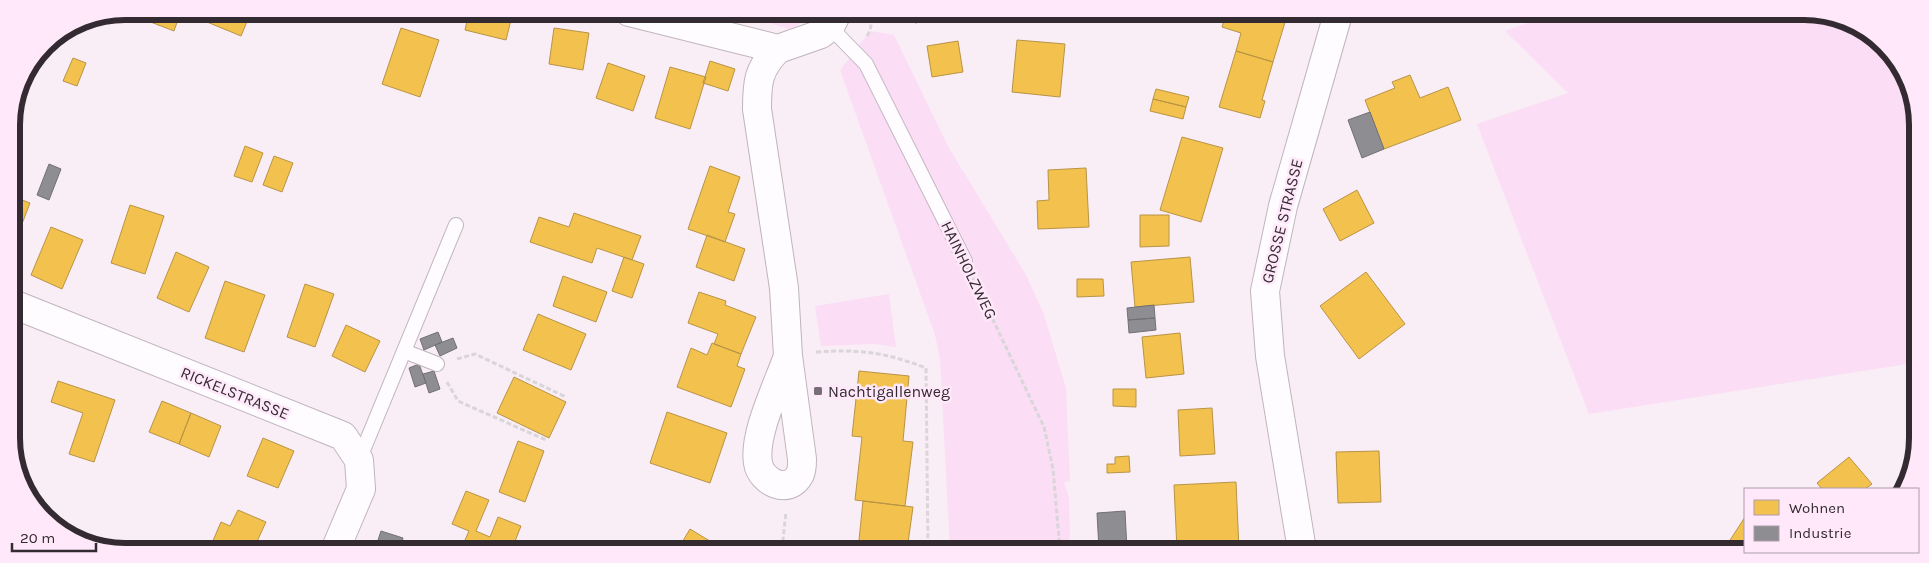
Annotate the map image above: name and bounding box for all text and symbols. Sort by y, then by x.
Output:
street label: GROSSE STRASSE [1257,157,1307,285]
street label: HAINHOLZWEG [937,218,1001,322]
street label: RICKELSTRASSE [178,363,292,423]
place label: Nachtigallenweg [828,382,950,401]
marker: Nachtigallenweg [812,385,824,397]
legend [1744,488,1919,553]
text: Wohnen [1789,499,1845,517]
scale bar [12,520,96,552]
text: Industrie [1789,524,1851,542]
text: 20 m [20,529,55,547]

